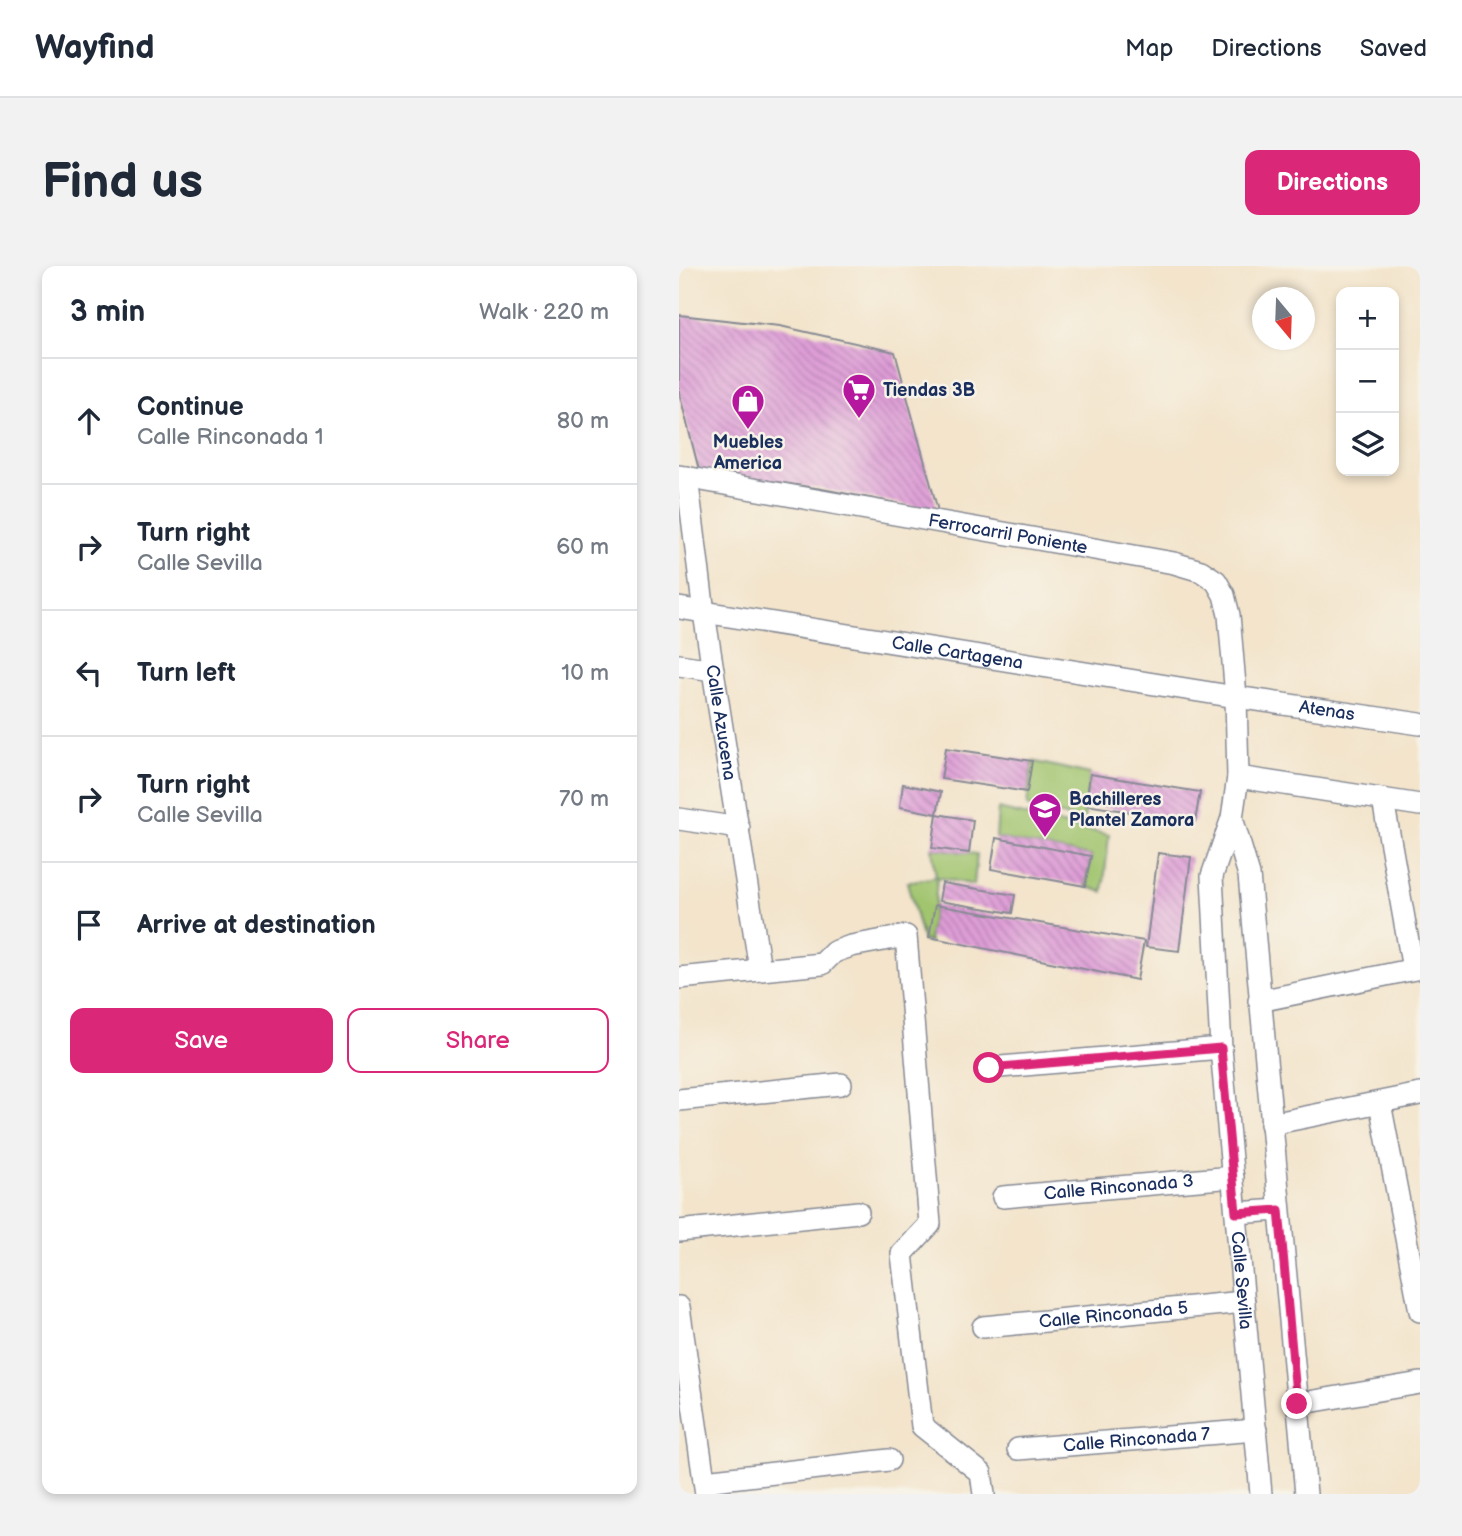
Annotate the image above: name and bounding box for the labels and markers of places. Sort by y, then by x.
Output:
supermarket icon: Tiendas 3B [840,371,878,420]
place label: Tiendas 3B [883,380,976,401]
shop icon: Muebles America [729,382,767,431]
place label: Muebles America [713,432,783,474]
place label: Bachilleres Plantel Zamora [1069,789,1194,831]
school or university icon: Bachilleres Plantel Zamora [1026,790,1064,839]

